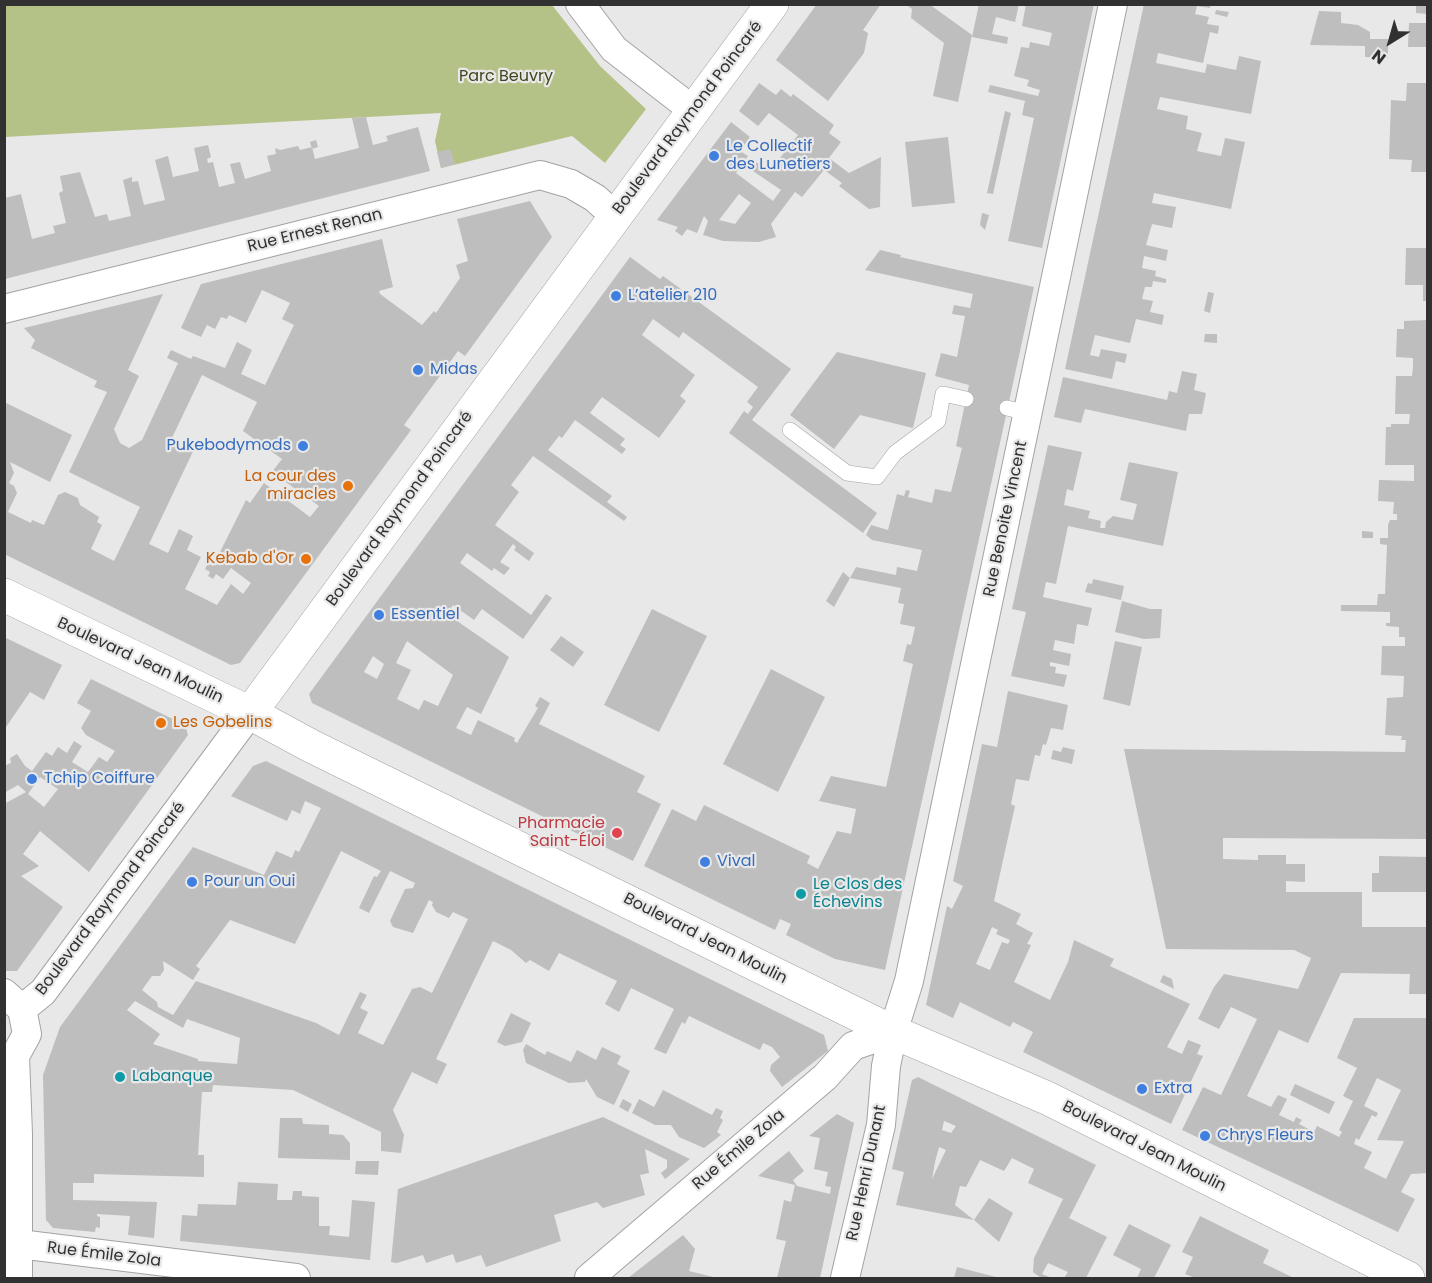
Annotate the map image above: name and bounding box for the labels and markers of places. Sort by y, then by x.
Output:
place label: Le Collectif des Lunetiers [726,137,831,175]
marker: Le Collectif des Lunetiers [707,149,721,163]
place label: L’atelier 210 [628,286,717,306]
marker: L’atelier 210 [609,289,623,303]
place label: Midas [430,360,478,380]
marker: Midas [411,363,425,377]
place label: Pukebodymods [167,436,291,456]
marker: Pukebodymods [296,439,310,453]
place label: La cour des miracles [244,467,336,505]
marker: La cour des miracles [341,479,355,493]
place label: Kebab d'Or [206,549,294,569]
marker: Kebab d'Or [299,552,313,566]
place label: Essentiel [391,605,460,625]
marker: Essentiel [372,608,386,622]
place label: Les Gobelins [173,713,272,733]
marker: Les Gobelins [154,716,168,730]
place label: Tchip Coiffure [44,769,155,789]
marker: Tchip Coiffure [25,772,39,786]
place label: Pharmacie Saint-Éloi [518,814,605,852]
marker: Pharmacie Saint-Éloi [610,826,624,840]
place label: Vival [717,852,755,872]
marker: Vival [698,855,712,869]
place label: Pour un Oui [204,872,295,892]
marker: Pour un Oui [185,875,199,889]
place label: Le Clos des Échevins [813,875,902,913]
marker: Le Clos des Échevins [794,887,808,901]
place label: Labanque [132,1067,213,1087]
marker: Labanque [113,1070,127,1084]
place label: Extra [1154,1079,1192,1099]
marker: Extra [1135,1082,1149,1096]
place label: Chrys Fleurs [1217,1126,1314,1146]
marker: Chrys Fleurs [1198,1129,1212,1143]

